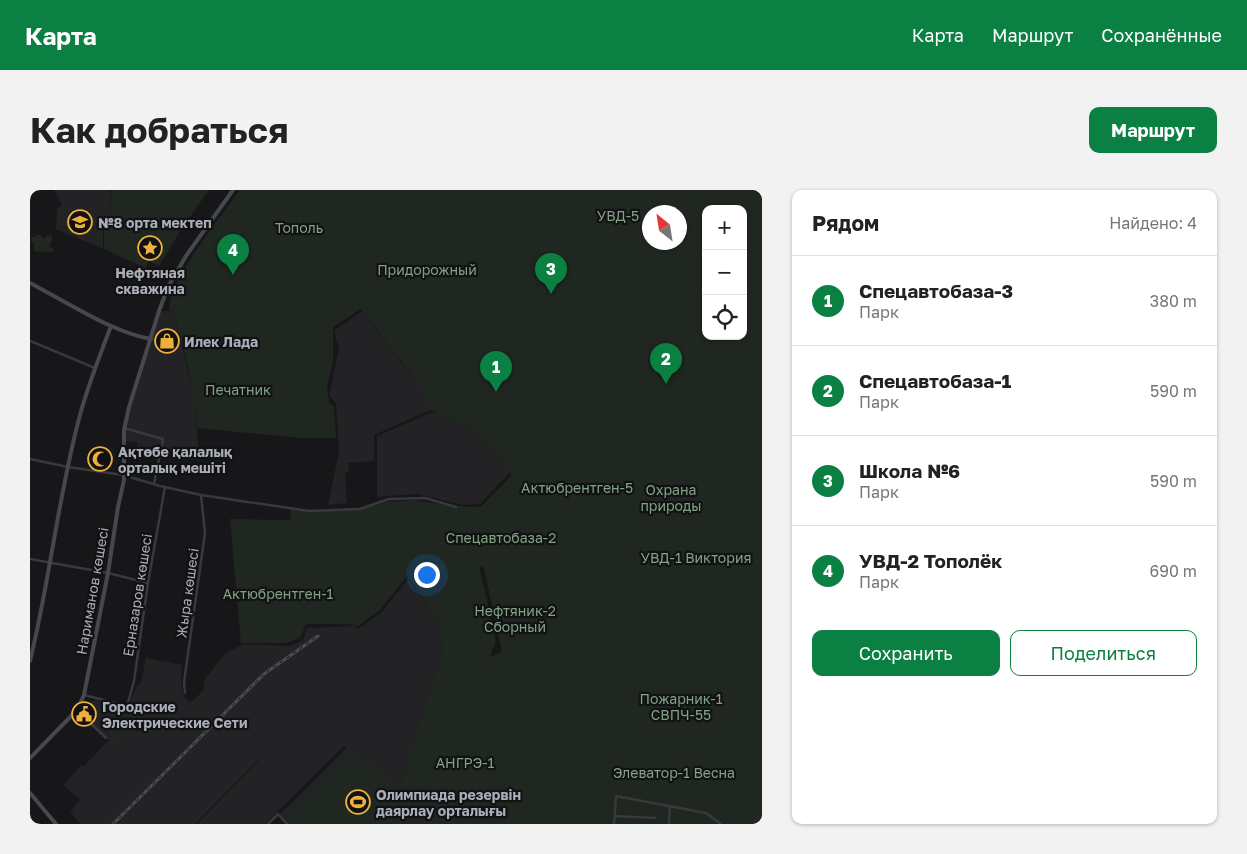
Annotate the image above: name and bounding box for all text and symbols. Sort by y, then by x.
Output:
text: Карта [25,21,97,50]
text: Карта [912,24,964,46]
text: Маршрут [992,24,1073,46]
text: Сохранённые [1101,24,1222,46]
button: Маршрут [1089,107,1217,153]
text: Как добраться [30,109,288,151]
north arrow [642,205,687,250]
map controls [702,205,747,340]
button: + [702,205,747,250]
park label: УВД-5 [597,207,639,224]
school or university icon: №8 орта мектеп [67,209,93,235]
text: Рядом [812,210,879,236]
text: Найдено: 4 [1109,213,1197,233]
place label: №8 орта мектеп [98,214,212,231]
park label: Тополь [275,219,323,236]
pin: 4 [217,234,249,275]
place icon: Нефтяная скважина [137,235,163,261]
button: − [702,250,747,295]
pin: 3 [535,253,567,294]
park label: Придорожный [377,261,477,278]
place label: Нефтяная скважина [115,264,185,297]
text: Спецавтобаза-3 [859,279,1013,302]
text: 1 [824,291,832,311]
text: 380 m [1150,291,1197,311]
button: locate [702,295,747,340]
text: Парк [859,302,899,322]
shop icon: Илек Лада [154,328,180,354]
place label: Илек Лада [184,333,258,350]
pin: 2 [650,343,682,384]
pin: 1 [480,351,512,392]
text: Спецавтобаза-1 [859,369,1011,392]
park label: Печатник [205,381,271,398]
text: 2 [823,381,833,401]
text: 590 m [1150,381,1197,401]
text: Парк [859,392,899,412]
place label: Ақтөбе қалалық орталық мешіті [118,443,233,476]
mosque icon: Ақтөбе қалалық орталық мешіті [87,446,113,472]
text: Школа №6 [859,459,960,482]
text: 3 [823,471,833,491]
text: 590 m [1150,471,1197,491]
park label: Актюбрентген-5 [521,479,633,496]
park label: Охрана природы [640,481,702,514]
text: Парк [859,482,899,502]
street label: Нариманов көшесі [72,526,112,656]
park label: Спецавтобаза-2 [446,529,556,546]
street label: Ерназаров көшесі [119,532,155,658]
street label: Жыра көшесі [172,547,202,639]
park label: УВД-1 Виктория [641,549,751,566]
text: УВД-2 Тополёк [859,549,1002,572]
text: 4 [823,561,833,581]
text: 690 m [1150,561,1197,581]
your location [414,562,440,588]
text: Парк [859,572,899,592]
park label: Актюбрентген-1 [223,585,334,602]
park label: Нефтяник-2 Сборный [474,602,556,635]
button: Сохранить [812,630,1000,676]
button: Поделиться [1010,630,1197,676]
park label: Пожарник-1 СВПЧ-55 [640,690,723,723]
place label: Городские Электрические Сети [102,698,247,731]
public building icon: Городские Электрические Сети [71,701,97,727]
park label: АНГРЭ-1 [436,754,495,771]
park label: Элеватор-1 Весна [613,764,735,781]
place label: Олимпиада резервін даярлау орталығы [376,786,521,819]
sports icon: Олимпиада резервін даярлау орталығы [345,789,371,815]

